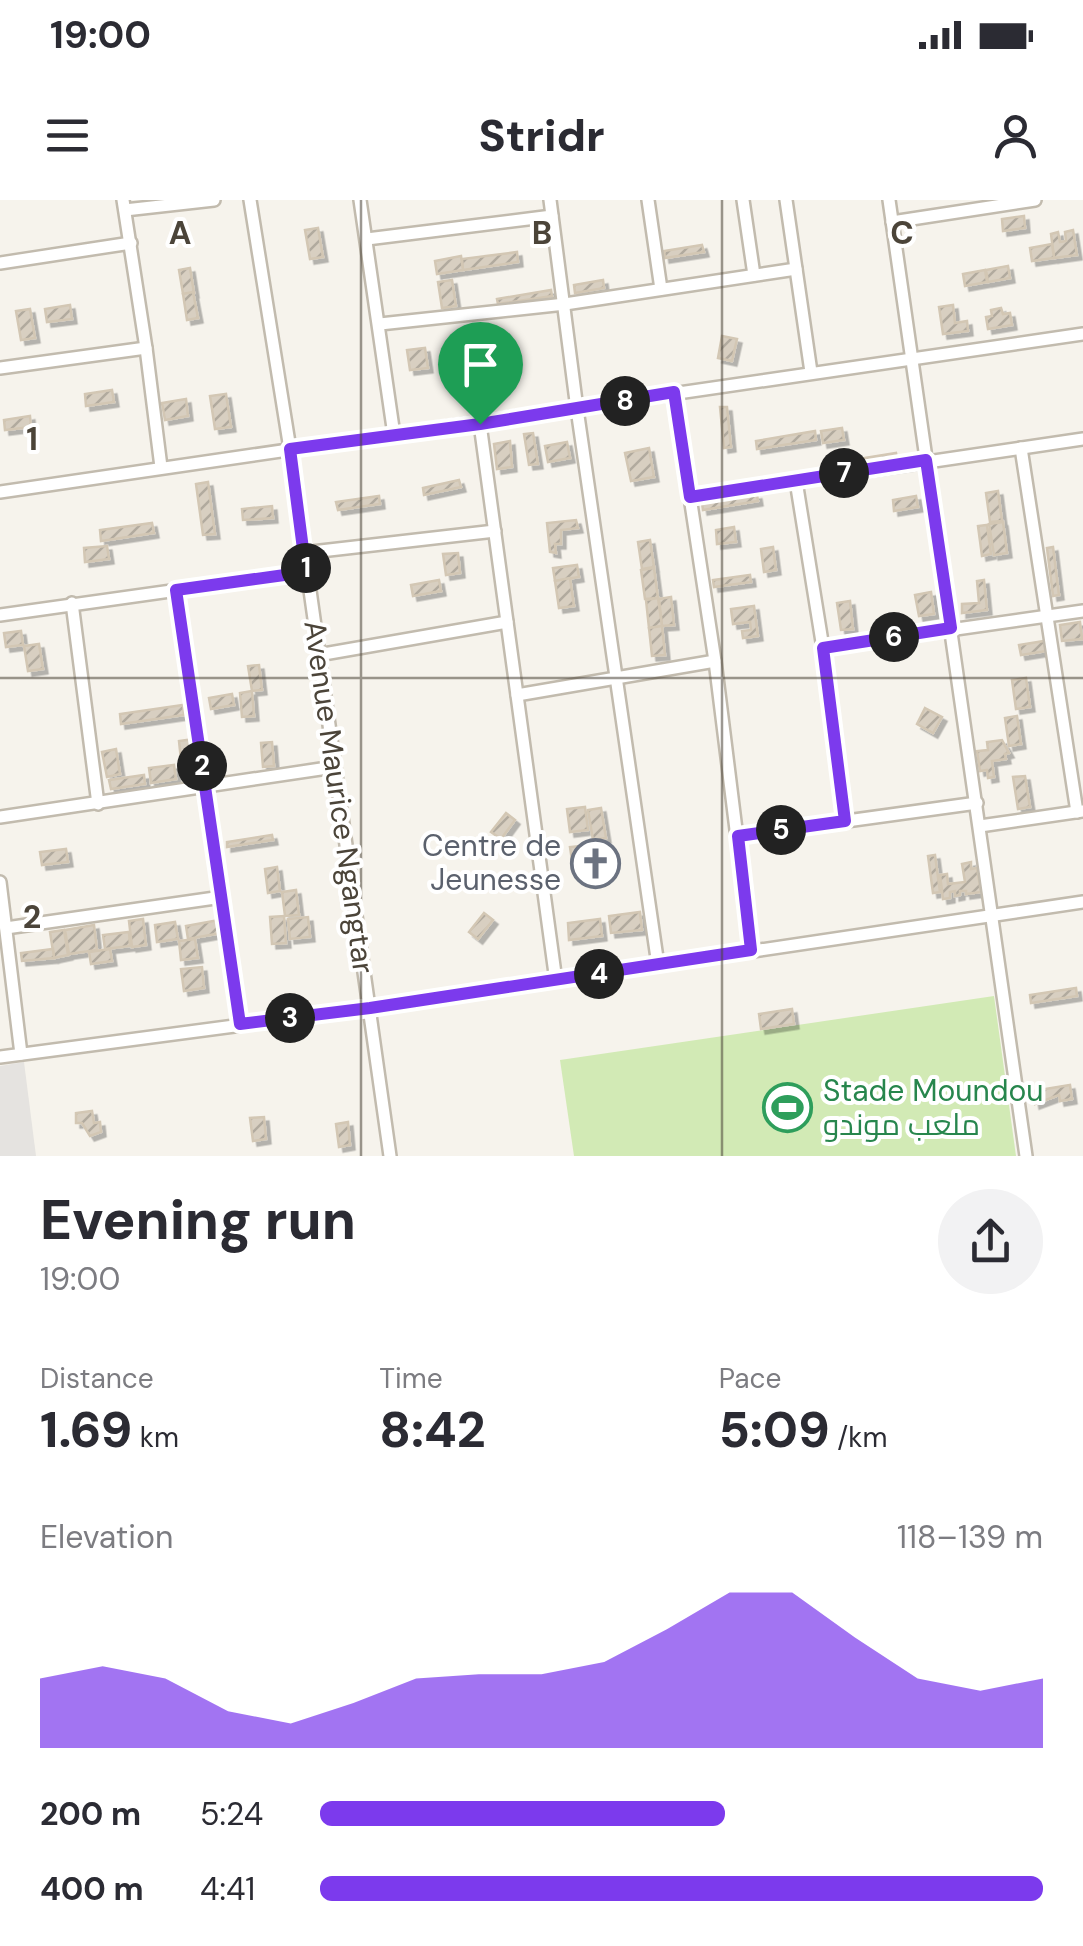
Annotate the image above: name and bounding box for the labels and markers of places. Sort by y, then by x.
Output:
pin [438,322,523,425]
pin: 8 [600,376,650,426]
pin: 7 [819,448,869,498]
pin: 1 [281,543,331,593]
pin: 6 [869,612,919,662]
pin: 2 [177,741,227,791]
pin: 5 [756,805,806,855]
place label: Centre de Jeunesse [422,826,561,899]
church icon: Centre de Jeunesse [570,837,622,889]
pin: 4 [574,949,624,999]
pin: 3 [265,993,315,1043]
place label: Stade Moundou ملعب موندو [823,1071,1044,1144]
sports icon: Stade Moundou ملعب موندو [762,1082,814,1134]

